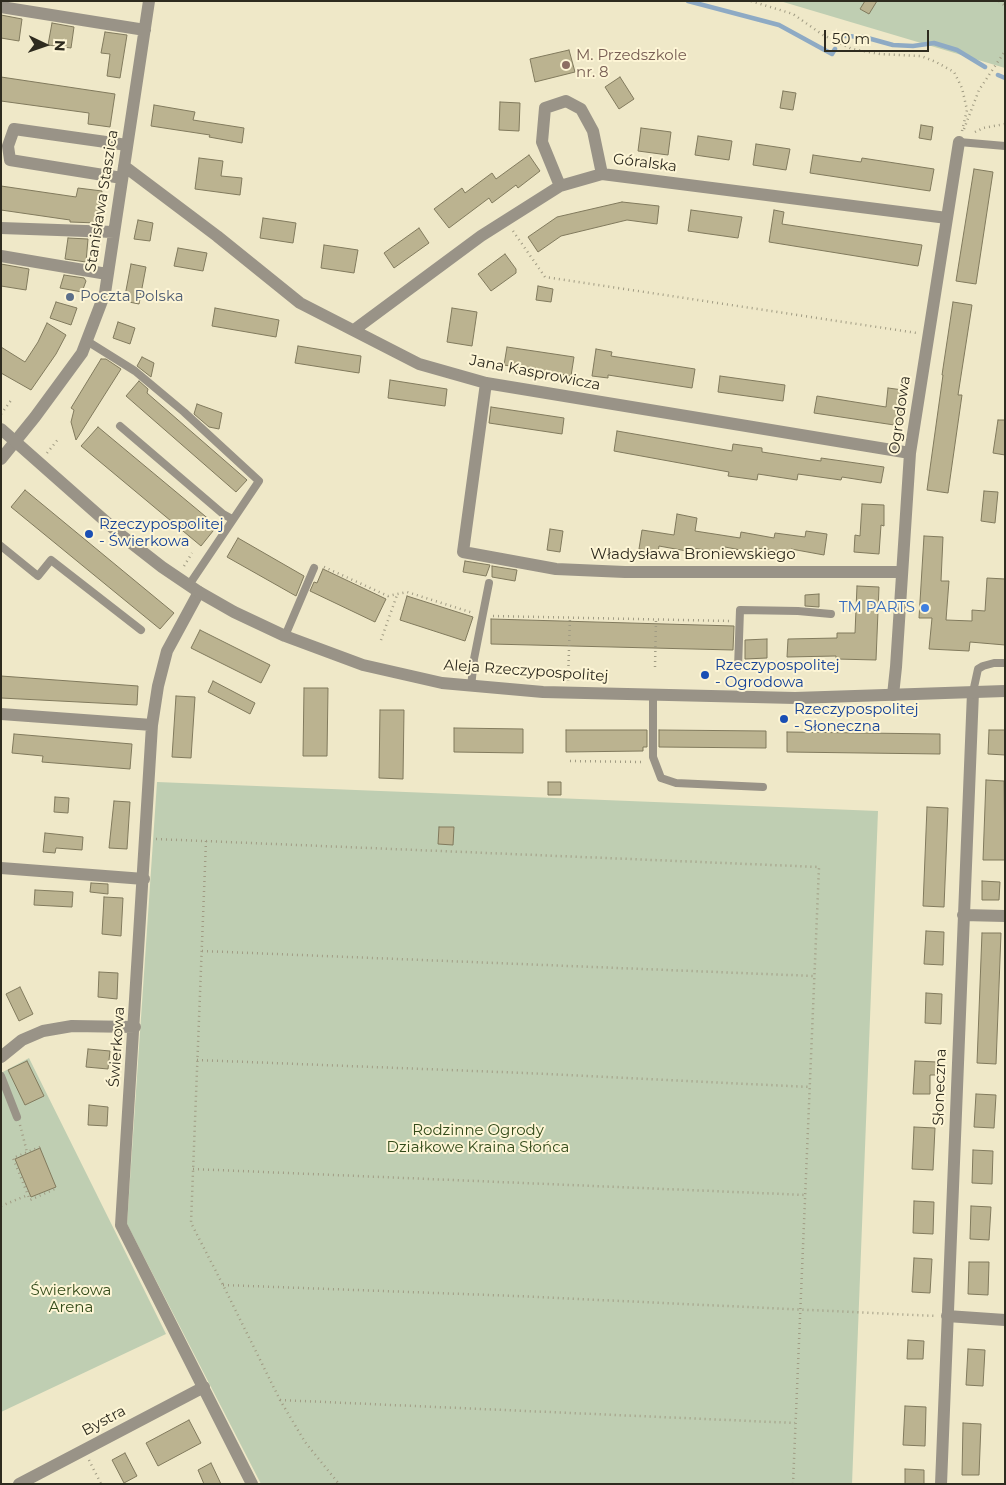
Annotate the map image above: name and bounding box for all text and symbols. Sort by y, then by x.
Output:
north arrow [20,20,70,70]
scale bar [826,20,931,52]
text: 50 m [832,29,870,48]
text: N [51,40,69,52]
place label: M. Przedszkole nr. 8 [576,47,687,82]
marker: M. Przedszkole nr. 8 [560,59,572,71]
street label: Stanisława Staszica [82,128,122,274]
street label: Góralska [612,150,678,176]
place label: Poczta Polska [80,288,184,306]
marker: Poczta Polska [64,291,76,303]
street label: Jana Kasprowicza [468,351,602,395]
street label: Ogrodowa [886,375,914,455]
place label: Rzeczypospolitej - Świerkowa [99,516,224,551]
marker: Rzeczypospolitej - Świerkowa [83,528,95,540]
street label: Władysława Broniewskiego [590,546,796,564]
place label: TM PARTS [839,599,915,617]
marker: TM PARTS [919,602,931,614]
street label: Aleja Rzeczypospolitej [443,656,609,686]
place label: Rzeczypospolitej - Ogrodowa [715,657,840,692]
marker: Rzeczypospolitej - Ogrodowa [699,669,711,681]
place label: Rzeczypospolitej - Słoneczna [794,701,919,736]
marker: Rzeczypospolitej - Słoneczna [778,713,790,725]
street label: Świerkowa [105,1006,129,1088]
street label: Słoneczna [930,1048,950,1126]
park label: Rodzinne Ogrody Działkowe Kraina Słońca [387,1122,569,1157]
park label: Świerkowa Arena [31,1282,111,1317]
street label: Bystra [79,1402,129,1440]

